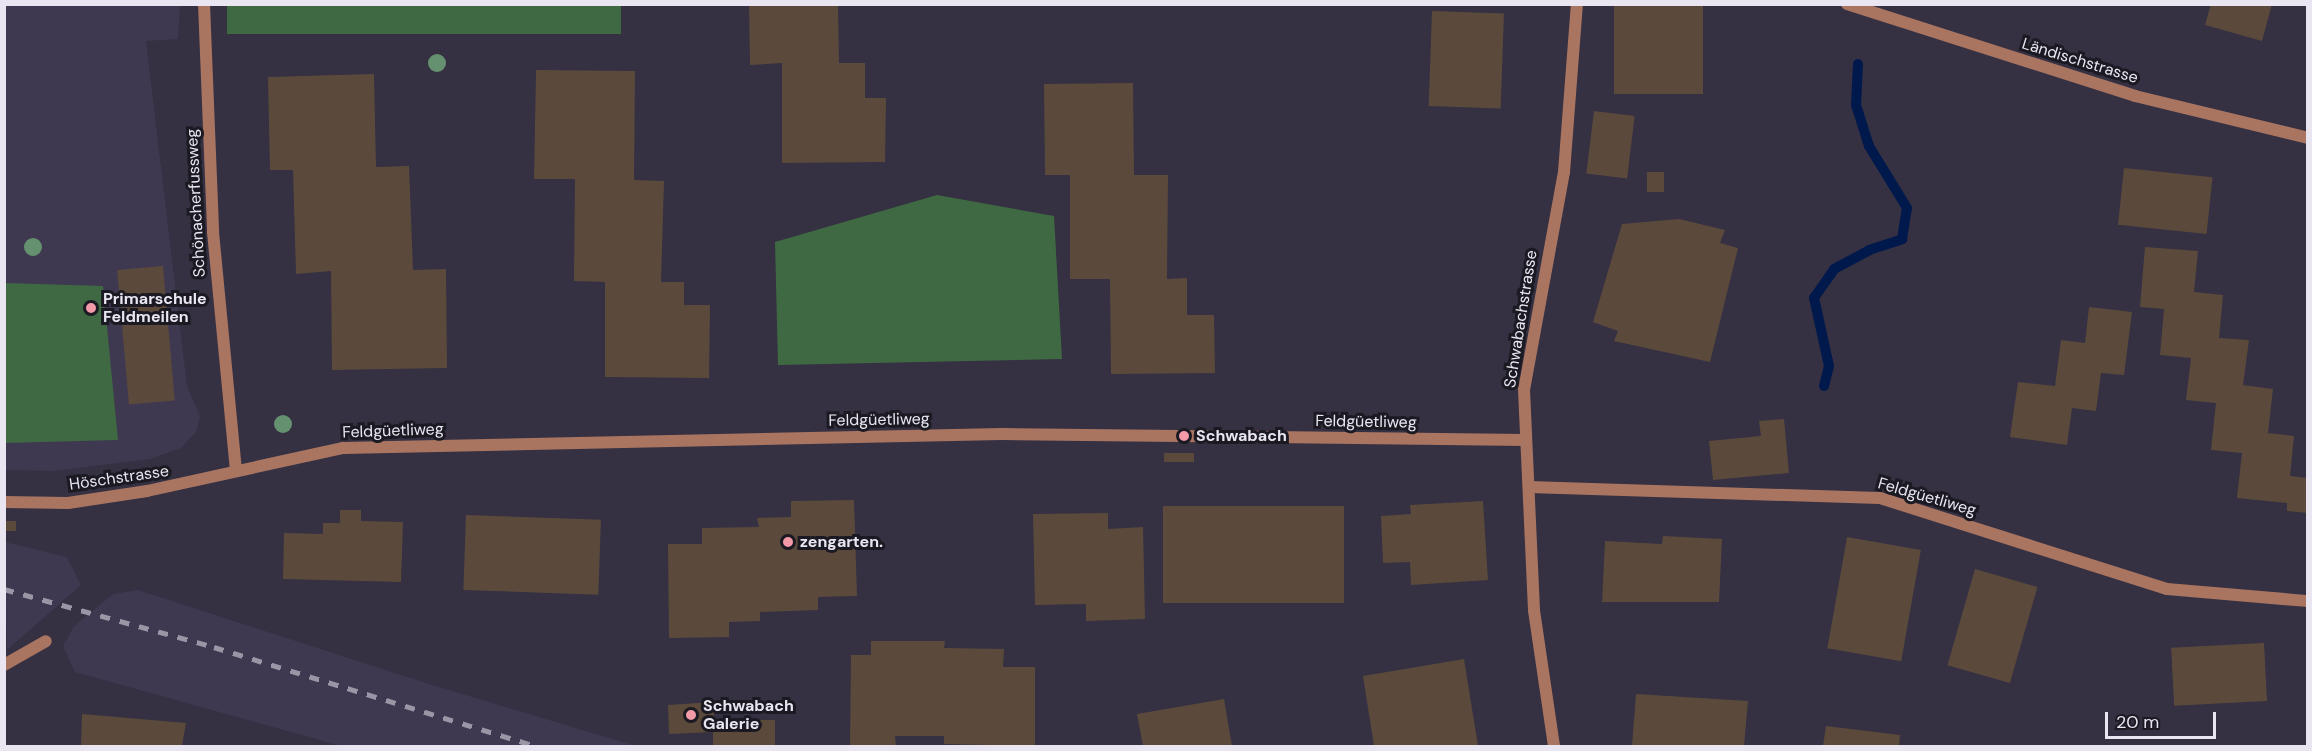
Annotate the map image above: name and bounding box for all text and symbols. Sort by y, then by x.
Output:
street label: Ländischstrasse [2020,34,2140,88]
street label: Schönacherfussweg [183,128,209,278]
street label: Schwabachstrasse [1501,249,1541,389]
place label: Primarschule Feldmeilen [103,289,207,327]
marker: Primarschule Feldmeilen [84,301,98,315]
street label: Feldgüetliweg [828,410,930,430]
street label: Feldgüetliweg [1315,412,1417,432]
street label: Feldgüetliweg [342,420,444,442]
place label: Schwabach [1196,426,1287,446]
marker: Schwabach [1177,429,1191,443]
street label: Höschstrasse [68,462,170,494]
street label: Feldgüetliweg [1876,474,1978,520]
place label: zengarten. [800,532,883,552]
marker: zengarten. [781,535,795,549]
place label: Schwabach Galerie [703,696,794,734]
scale bar [2108,700,2219,738]
marker: Schwabach Galerie [684,708,698,722]
text: 20 m [2116,710,2159,734]

